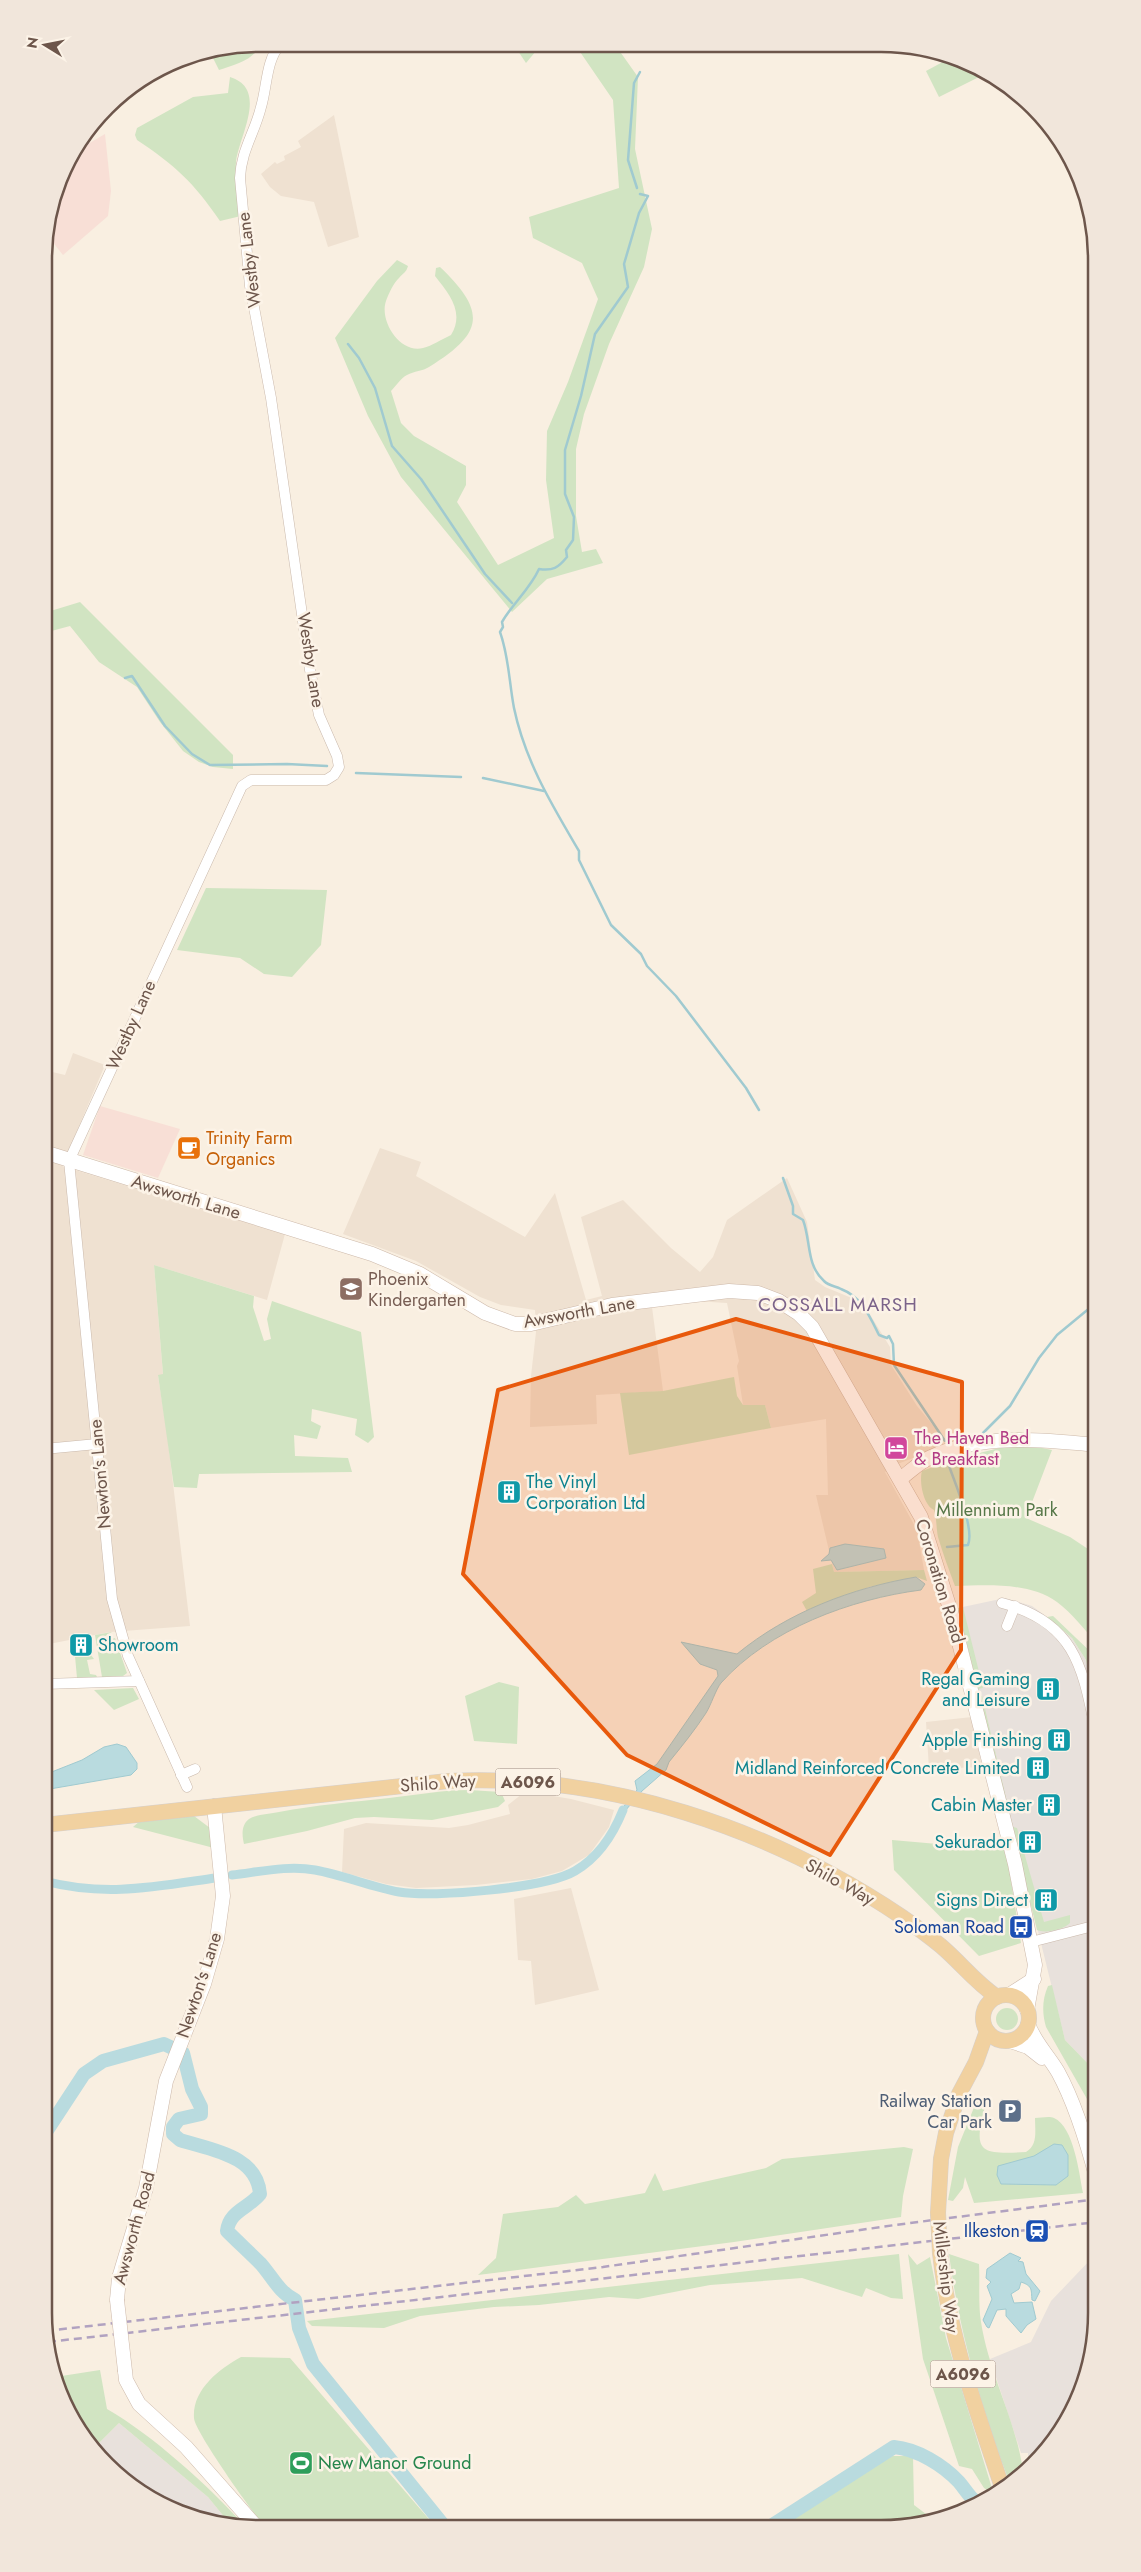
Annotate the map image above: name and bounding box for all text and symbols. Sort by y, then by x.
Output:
north arrow [20,20,70,70]
text: N [21,36,43,50]
street label: Westby Lane [230,211,268,309]
street label: Westby Lane [291,611,331,709]
street label: Westby Lane [100,976,162,1074]
place label: Trinity Farm Organics [206,1125,293,1172]
cafe icon: Trinity Farm Organics [176,1135,202,1161]
street label: Awsworth Lane [128,1168,244,1226]
place label: Phoenix Kindergarten [368,1266,466,1313]
school or university icon: Phoenix Kindergarten [338,1276,364,1302]
street label: Awsworth Lane [521,1289,637,1335]
district label: COSSALL MARSH [758,1291,918,1318]
street label: Newton's Lane [82,1418,118,1530]
place label: The Haven Bed & Breakfast [914,1425,1029,1472]
hotel icon: The Haven Bed & Breakfast [883,1435,909,1461]
place label: The Vinyl Corporation Ltd [526,1469,646,1516]
building icon: The Vinyl Corporation Ltd [496,1479,522,1505]
park label: Millennium Park [936,1497,1058,1523]
street label: Coronation Road [909,1516,971,1646]
building icon: Showroom [68,1632,94,1658]
place label: Showroom [98,1632,179,1658]
place label: Regal Gaming and Leisure [921,1666,1030,1713]
building icon: Regal Gaming and Leisure [1035,1676,1061,1702]
place label: Apple Finishing [922,1727,1042,1753]
building icon: Apple Finishing [1046,1727,1072,1753]
place label: Midland Reinforced Concrete Limited [735,1755,1020,1781]
building icon: Midland Reinforced Concrete Limited [1025,1755,1051,1781]
street label: Shilo Way [399,1767,477,1799]
road number: A6096 [496,1768,560,1795]
place label: Cabin Master [931,1792,1033,1818]
building icon: Cabin Master [1036,1792,1062,1818]
place label: Sekurador [935,1829,1013,1855]
building icon: Sekurador [1017,1829,1043,1855]
street label: Shilo Way [801,1852,880,1912]
place label: Signs Direct [936,1887,1029,1913]
building icon: Signs Direct [1033,1887,1059,1913]
place label: Soloman Road [894,1914,1004,1940]
bus stop icon: Soloman Road [1008,1914,1034,1940]
street label: Newton's Lane [170,1929,228,2041]
place label: Railway Station Car Park [879,2088,992,2135]
parking icon: Railway Station Car Park [997,2098,1023,2124]
street label: Awsworth Road [106,2168,162,2288]
place label: Ilkeston [964,2218,1020,2244]
station icon: Ilkeston [1024,2218,1050,2244]
street label: Millership Way [926,2220,966,2335]
road number: A6096 [930,2360,996,2388]
sports icon: New Manor Ground [288,2450,314,2476]
place label: New Manor Ground [318,2450,472,2476]

